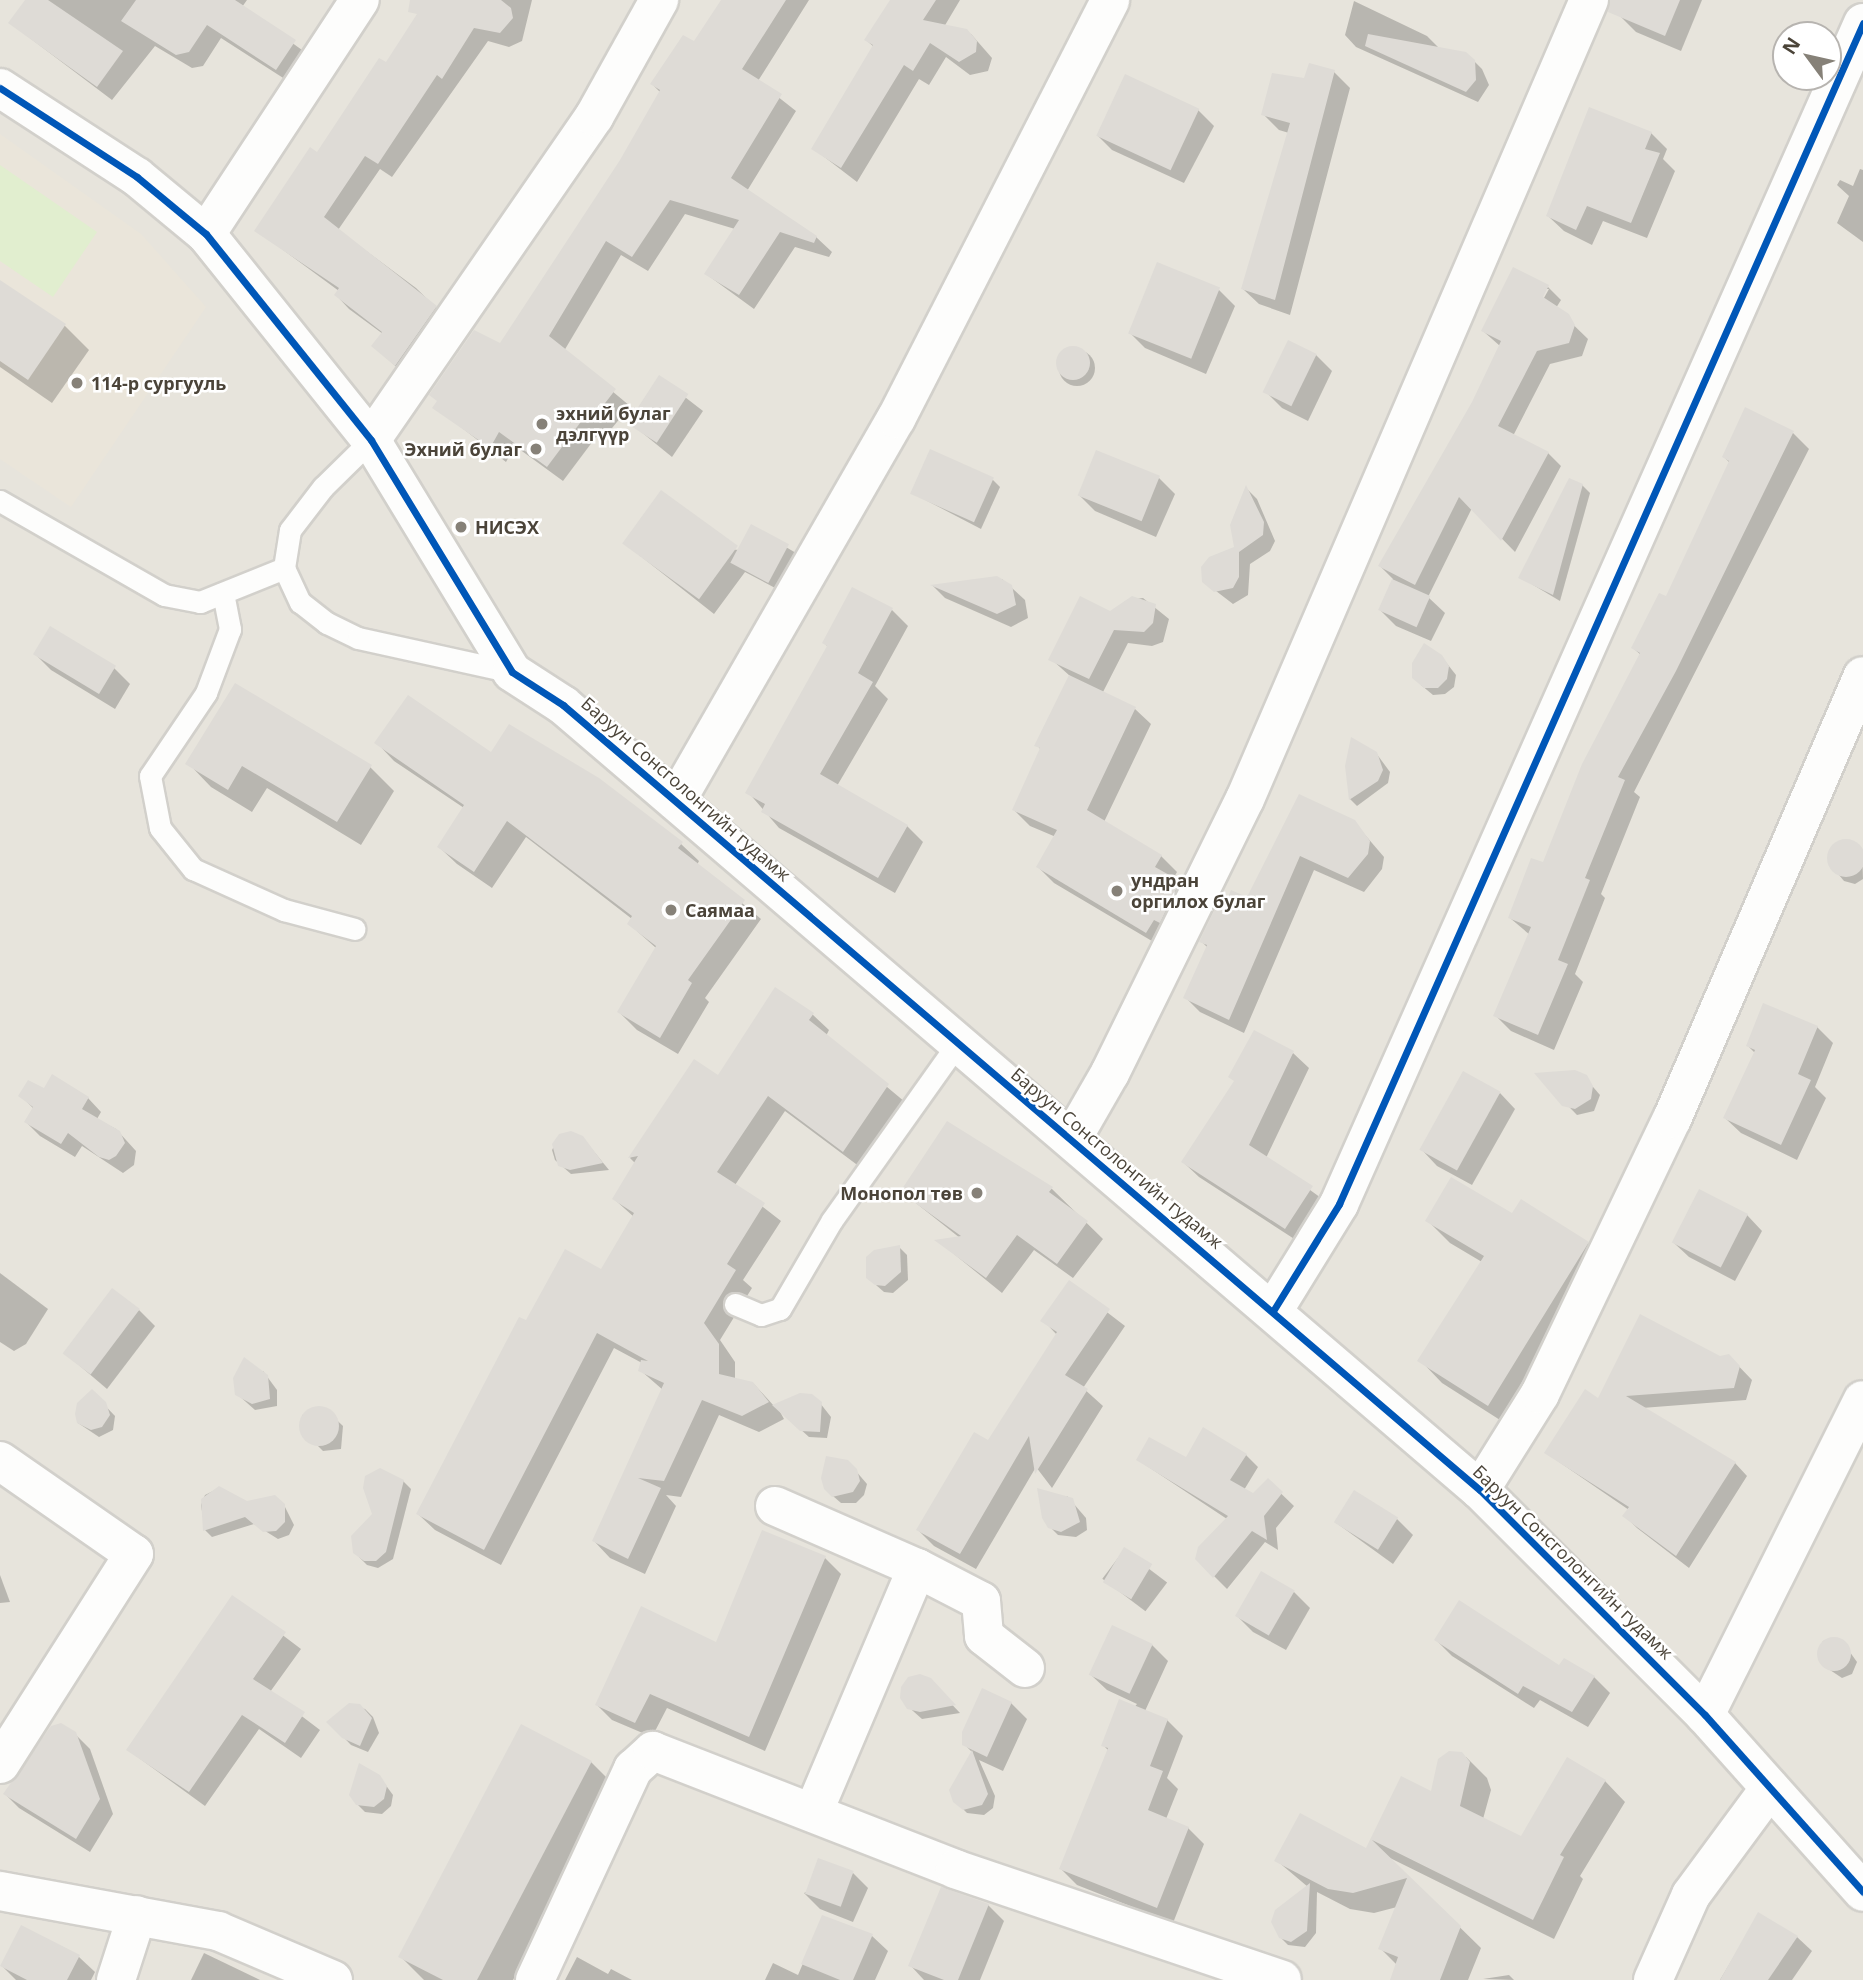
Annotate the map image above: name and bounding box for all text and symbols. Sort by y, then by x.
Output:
north arrow [1772,21,1842,91]
text: N [1776,32,1806,59]
place label: 114-р сургууль [91,372,226,394]
marker: 114-р сургууль [69,375,85,391]
place label: эхний булаг дэлгүүр [556,403,671,446]
marker: эхний булаг дэлгүүр [534,416,550,432]
place label: Эхний булаг [405,438,522,460]
marker: Эхний булаг [528,441,544,457]
place label: НИСЭХ [475,516,539,538]
marker: НИСЭХ [453,519,469,535]
street label: Баруун Сонсголонгийн гудамж [577,692,795,886]
place label: ундран оргилох булаг [1131,870,1265,912]
marker: ундран оргилох булаг [1109,883,1125,899]
place label: Саямаа [685,899,755,921]
marker: Саямаа [663,902,679,918]
street label: Баруун Сонсголонгийн гудамж [1007,1063,1227,1253]
place label: Монопол төв [840,1182,963,1204]
marker: Монопол төв [969,1185,985,1201]
street label: Баруун Сонсголонгийн гудамж [1469,1461,1677,1663]

